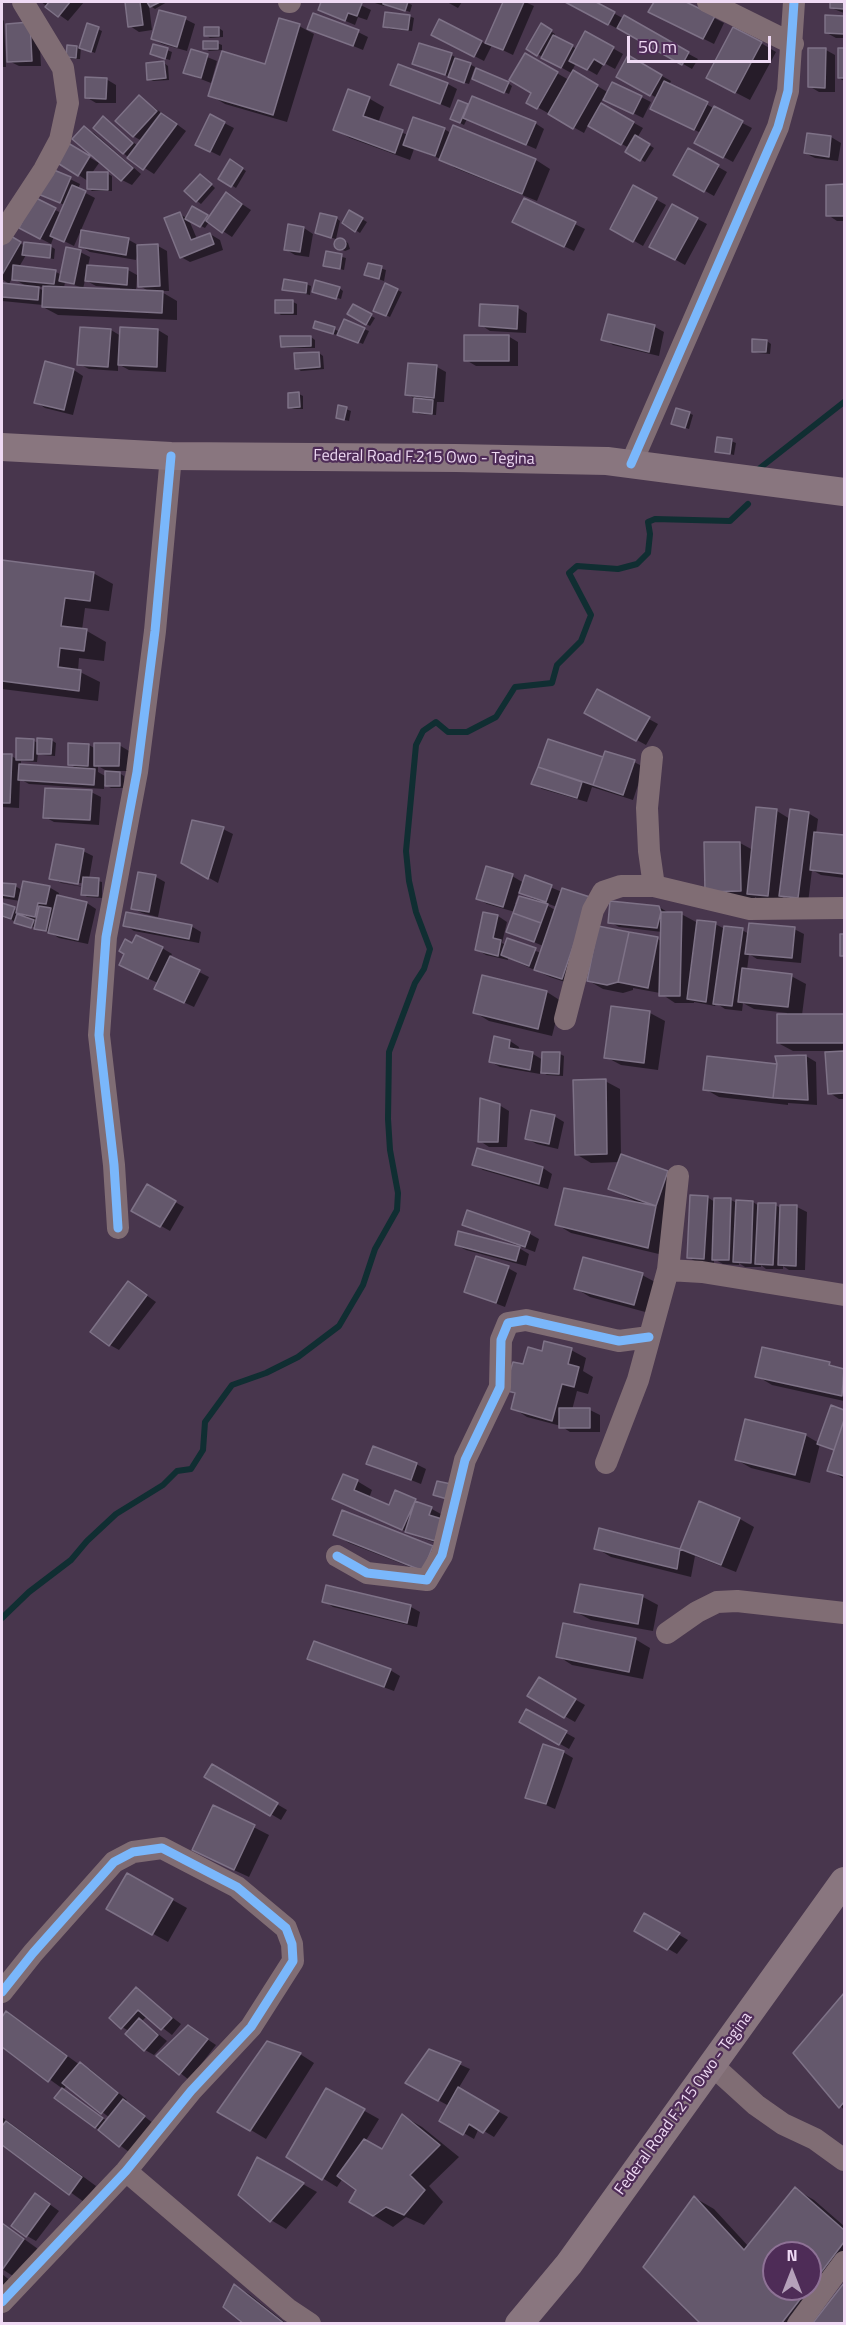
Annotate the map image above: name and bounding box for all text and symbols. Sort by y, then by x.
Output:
scale bar [630,24,774,62]
text: 50 m [638,33,677,60]
street label: Federal Road F.215 Owo - Tegina [313,446,535,470]
street label: Federal Road F.215 Owo - Tegina [611,2009,757,2199]
north arrow [762,2241,822,2301]
text: N [786,2243,798,2267]

